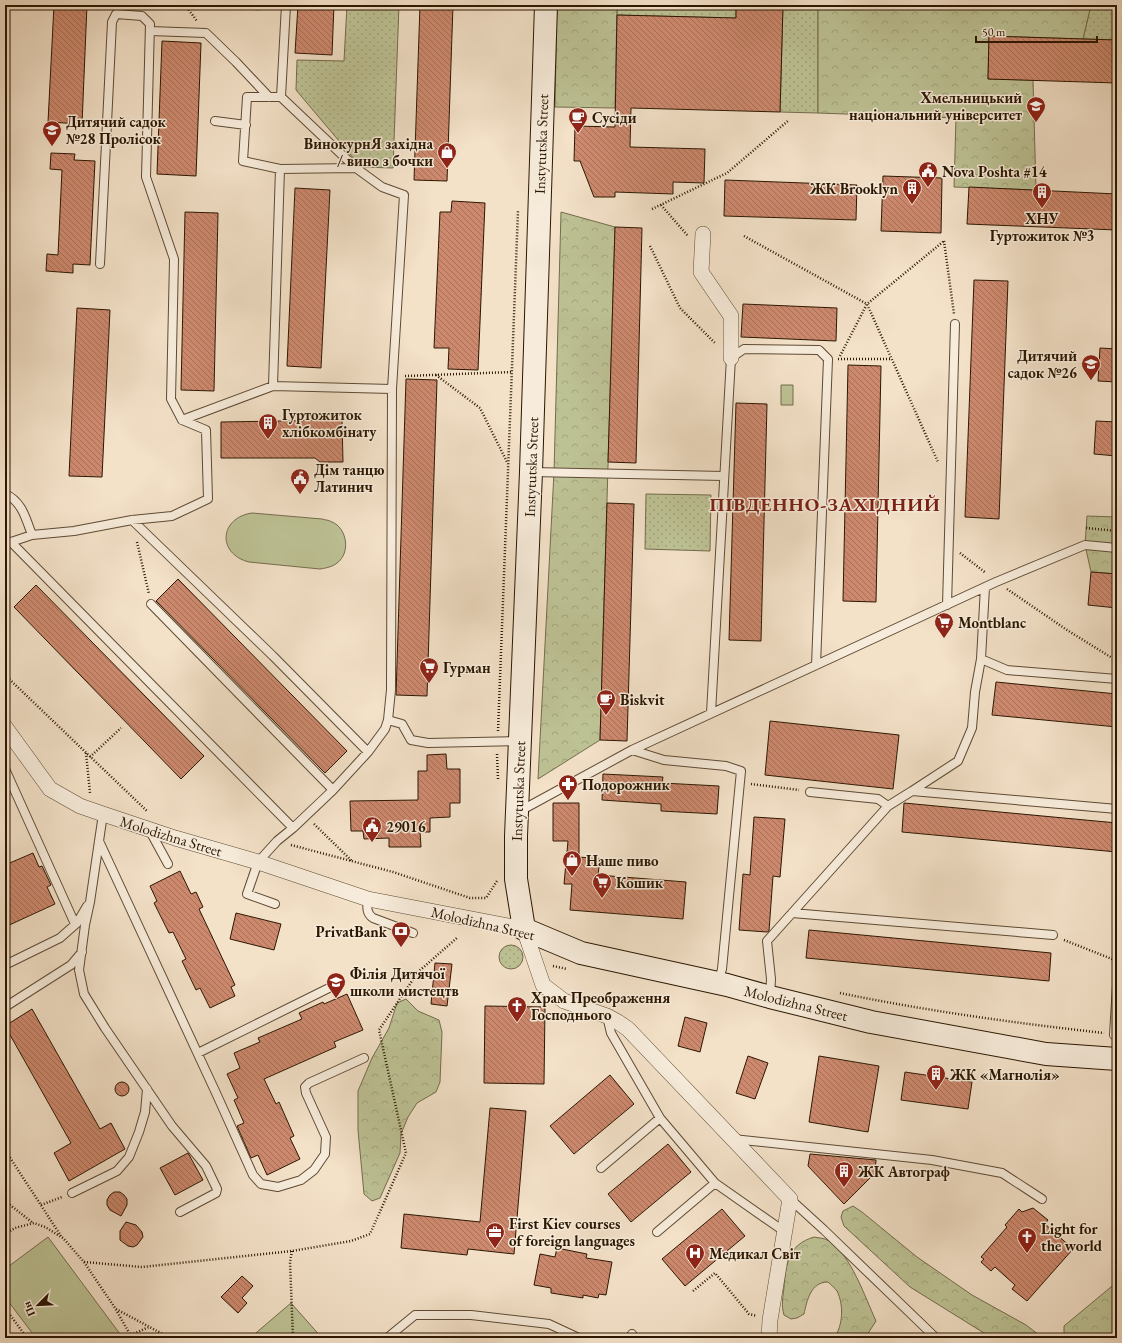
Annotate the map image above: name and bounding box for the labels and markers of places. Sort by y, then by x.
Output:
place label: Хмельницький національний університет [849,88,1022,124]
school or university icon: Хмельницький національний університет [1025,95,1047,123]
cafe icon: Сусіди [567,106,589,134]
place label: Сусіди [592,108,637,127]
place label: Дитячий садок №28 Пролісок [66,112,166,148]
school or university icon: Дитячий садок №28 Пролісок [41,119,63,147]
place label: ВинокурнЯ західна / вино з бочки [304,134,433,170]
shop icon: ВинокурнЯ західна / вино з бочки [436,141,458,169]
public building icon: Nova Poshta #14 [917,160,939,188]
place label: Nova Poshta #14 [942,162,1048,181]
building icon: ЖК Brooklyn [901,177,923,205]
place label: ЖК Brooklyn [809,179,899,198]
building icon: ХНУ Гуртожиток №3 [1031,181,1053,209]
place label: ХНУ Гуртожиток №3 [990,209,1094,245]
place label: Дитячий садок №26 [1008,346,1077,382]
school or university icon: Дитячий садок №26 [1080,353,1102,381]
place label: Гуртожиток хлібкомбінату [282,405,377,441]
building icon: Гуртожиток хлібкомбінату [257,412,279,440]
place label: Дім танцю Латинич [314,460,385,496]
public building icon: Дім танцю Латинич [289,467,311,495]
supermarket icon: Montblanc [933,611,955,639]
place label: Montblanc [958,613,1026,632]
supermarket icon: Гурман [418,656,440,684]
place label: Гурман [443,658,491,677]
cafe icon: Biskvit [595,688,617,716]
place label: Biskvit [620,690,665,709]
pharmacy icon: Подорожник [557,773,579,801]
place label: Подорожник [582,775,671,794]
public building icon: 29016 [361,815,383,843]
place label: 29016 [386,817,426,836]
shop icon: Наше пиво [561,849,583,877]
place label: Наше пиво [586,851,659,870]
supermarket icon: Кошик [591,871,613,899]
place label: Кошик [616,873,664,892]
bank icon: PrivatBank [390,920,412,948]
place label: PrivatBank [316,922,388,941]
place label: Філія Дитячої школи мистецтв [350,964,459,1000]
school or university icon: Філія Дитячої школи мистецтв [325,971,347,999]
place label: Храм Преображення Господнього [530,988,670,1024]
church icon: Храм Преображення Господнього [506,995,528,1023]
building icon: ЖК «Магнолія» [925,1063,947,1091]
place label: ЖК «Магнолія» [949,1065,1060,1084]
building icon: ЖК Автограф [833,1160,855,1188]
place label: ЖК Автограф [857,1162,950,1181]
place label: First Kiev courses of foreign languages [509,1214,635,1250]
place label: Light for the world [1041,1219,1103,1255]
office icon: First Kiev courses of foreign languages [484,1221,506,1249]
church icon: Light for the world [1016,1226,1038,1254]
hospital icon: Медикал Світ [684,1242,706,1270]
place label: Медикал Світ [709,1244,801,1263]

